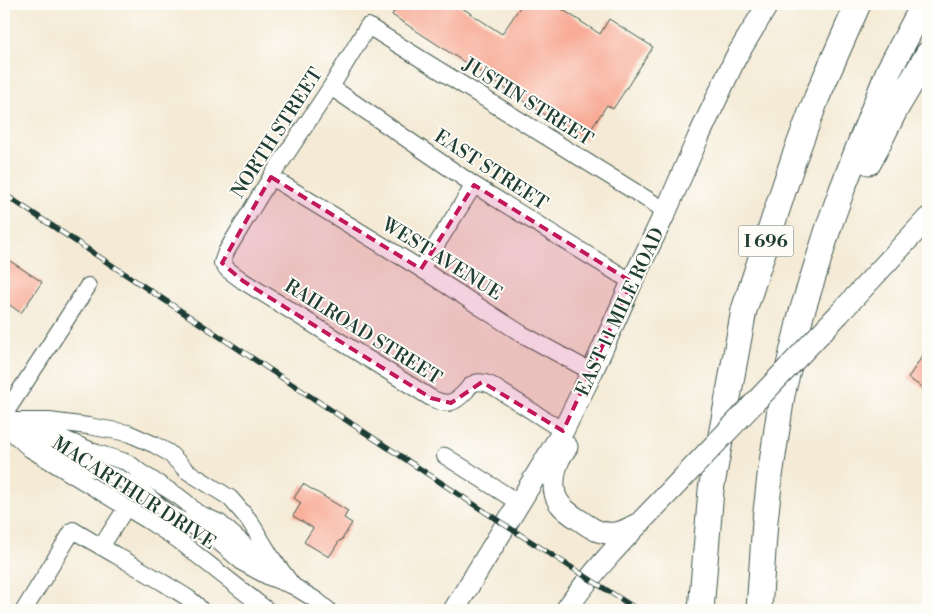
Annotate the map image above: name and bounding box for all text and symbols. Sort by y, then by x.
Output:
street label: JUSTIN STREET [458,52,597,152]
street label: NORTH STREET [226,63,328,203]
street label: EAST STREET [430,124,552,216]
street label: WEST AVENUE [377,212,507,306]
street label: EAST 11 MILE ROAD [570,224,670,400]
road number: I 696 [738,226,794,256]
street label: RAILROAD STREET [280,274,446,390]
street label: MACARTHUR DRIVE [48,431,220,555]

